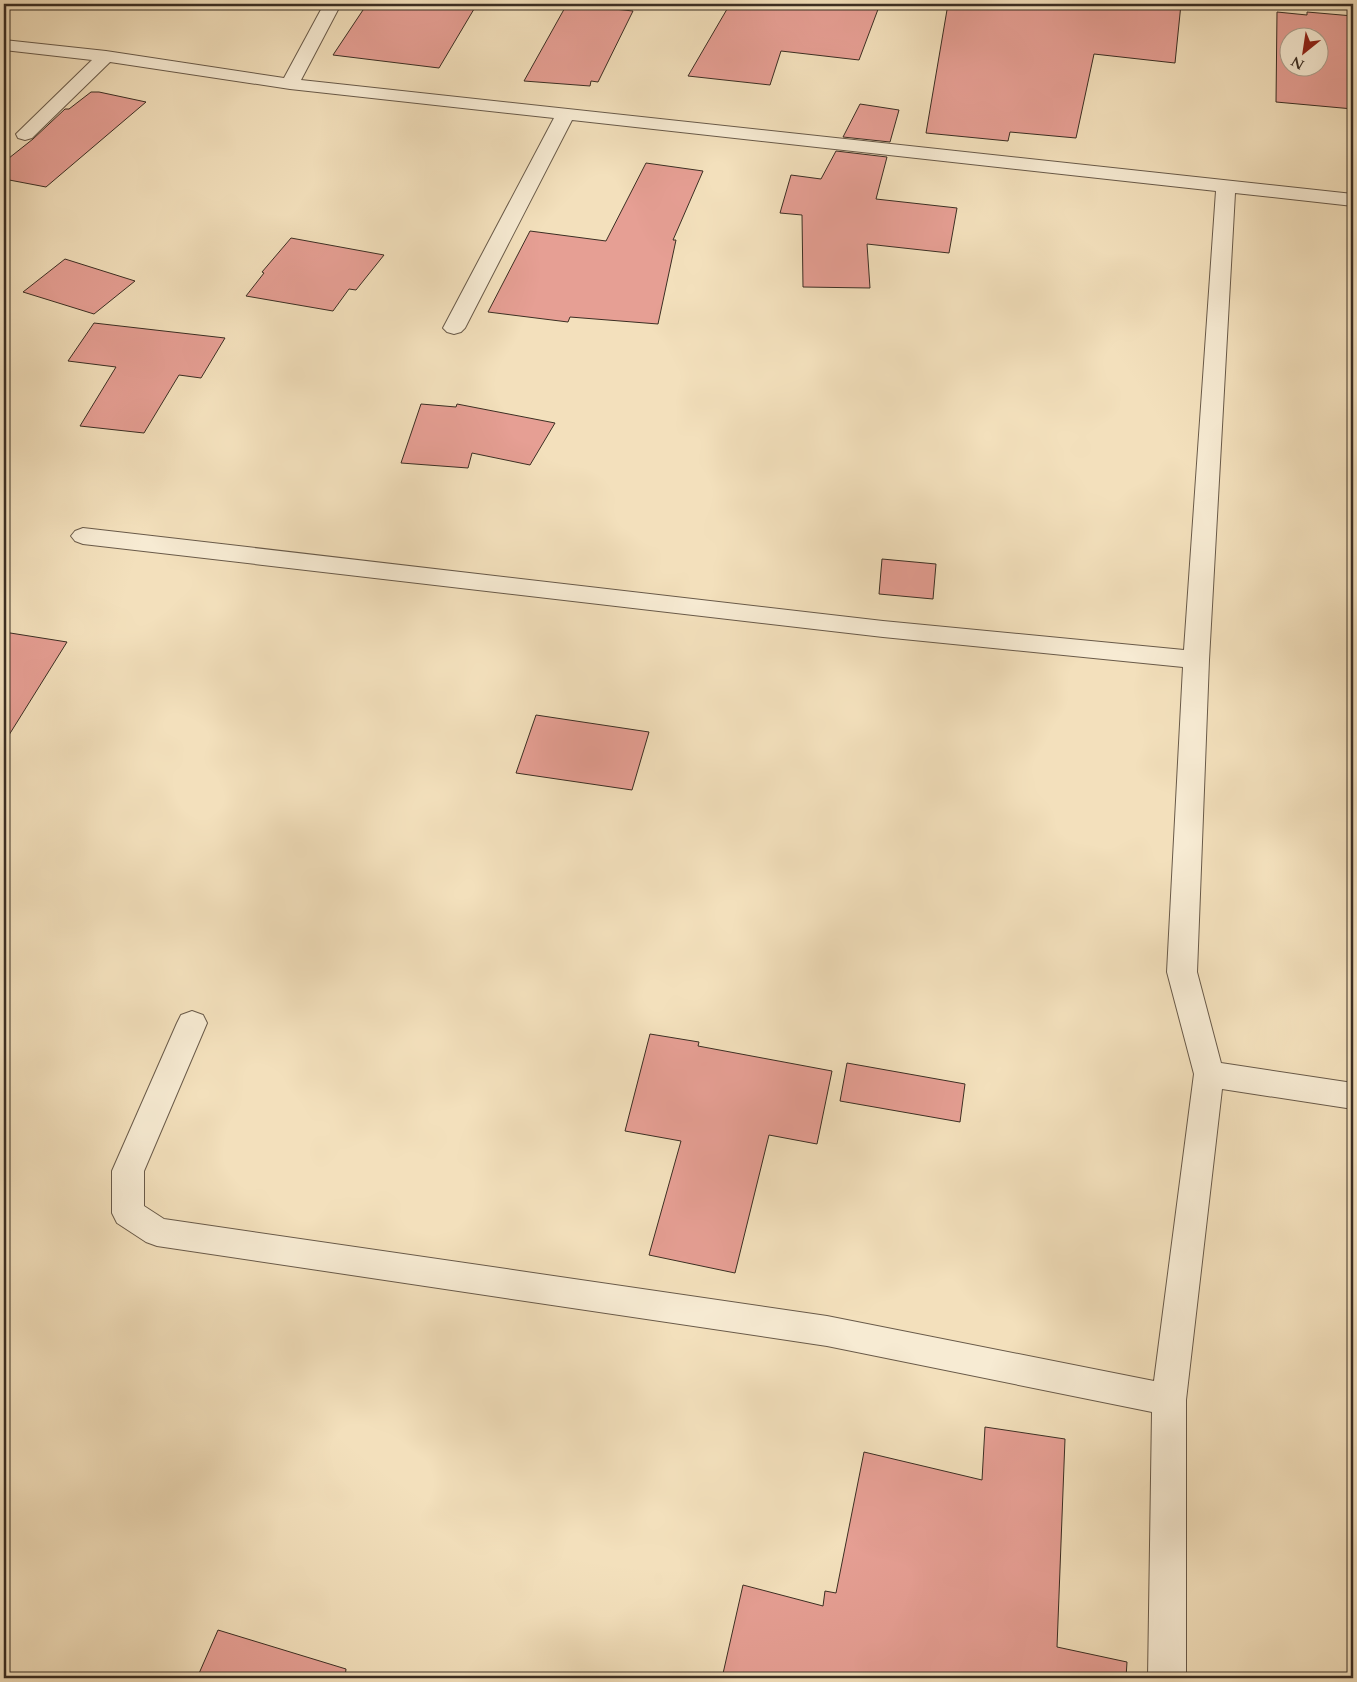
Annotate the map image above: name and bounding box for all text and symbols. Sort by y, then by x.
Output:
north arrow [1280,28,1330,78]
text: N [1288,52,1308,74]

